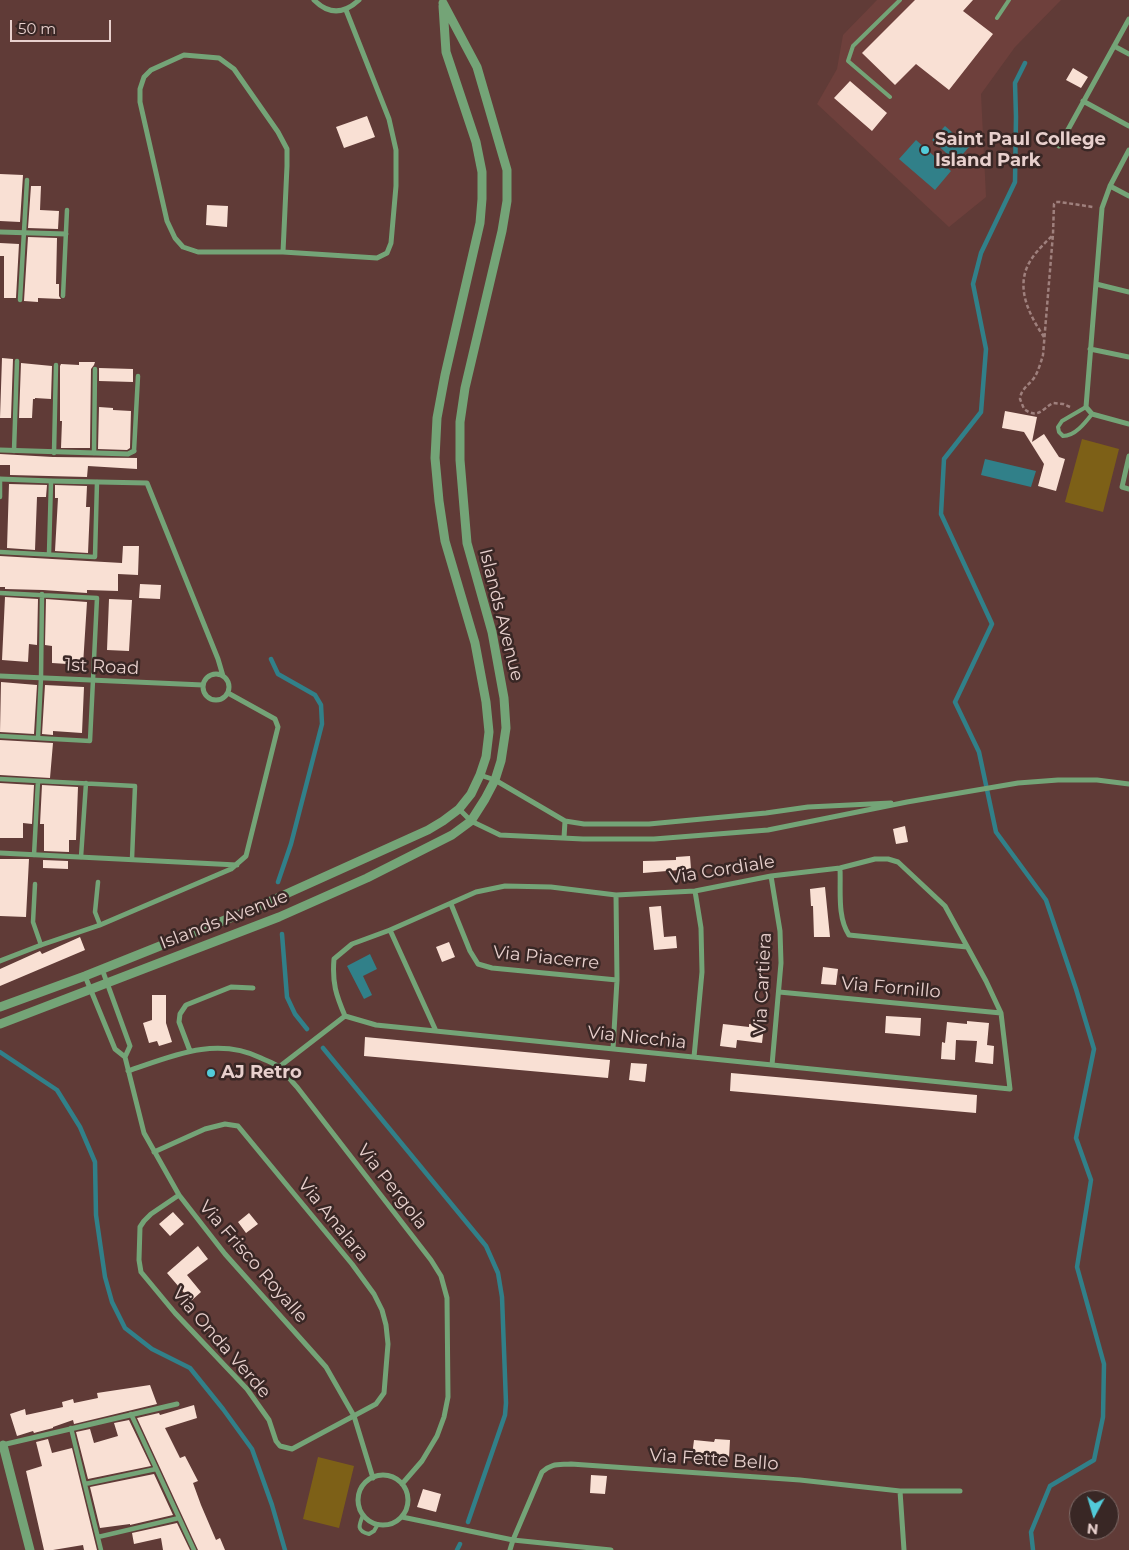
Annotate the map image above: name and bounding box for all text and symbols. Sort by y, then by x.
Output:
scale bar [12,10,114,42]
text: 50 m [18,19,56,38]
place label: Saint Paul College Island Park [935,129,1106,172]
marker: Saint Paul College Island Park [919,144,931,156]
street label: Islands Avenue [474,547,528,683]
street label: 1st Road [64,654,140,680]
street label: Via Cordiale [668,851,776,889]
street label: Islands Avenue [157,886,291,954]
street label: Via Cartiera [750,932,776,1036]
street label: Via Piacerre [492,942,600,974]
street label: Via Fornillo [840,973,942,1003]
street label: Via Nicchia [586,1022,688,1054]
place label: AJ Retro [221,1062,302,1084]
marker: AJ Retro [205,1067,217,1079]
street label: Via Pergola [352,1140,432,1234]
street label: Via Analara [293,1174,373,1266]
street label: Via Frisco Royalle [194,1196,312,1328]
street label: Via Onda Verde [167,1283,275,1403]
street label: Via Fette Bello [649,1445,779,1475]
north arrow [1069,1490,1119,1540]
text: N [1086,1519,1099,1538]

